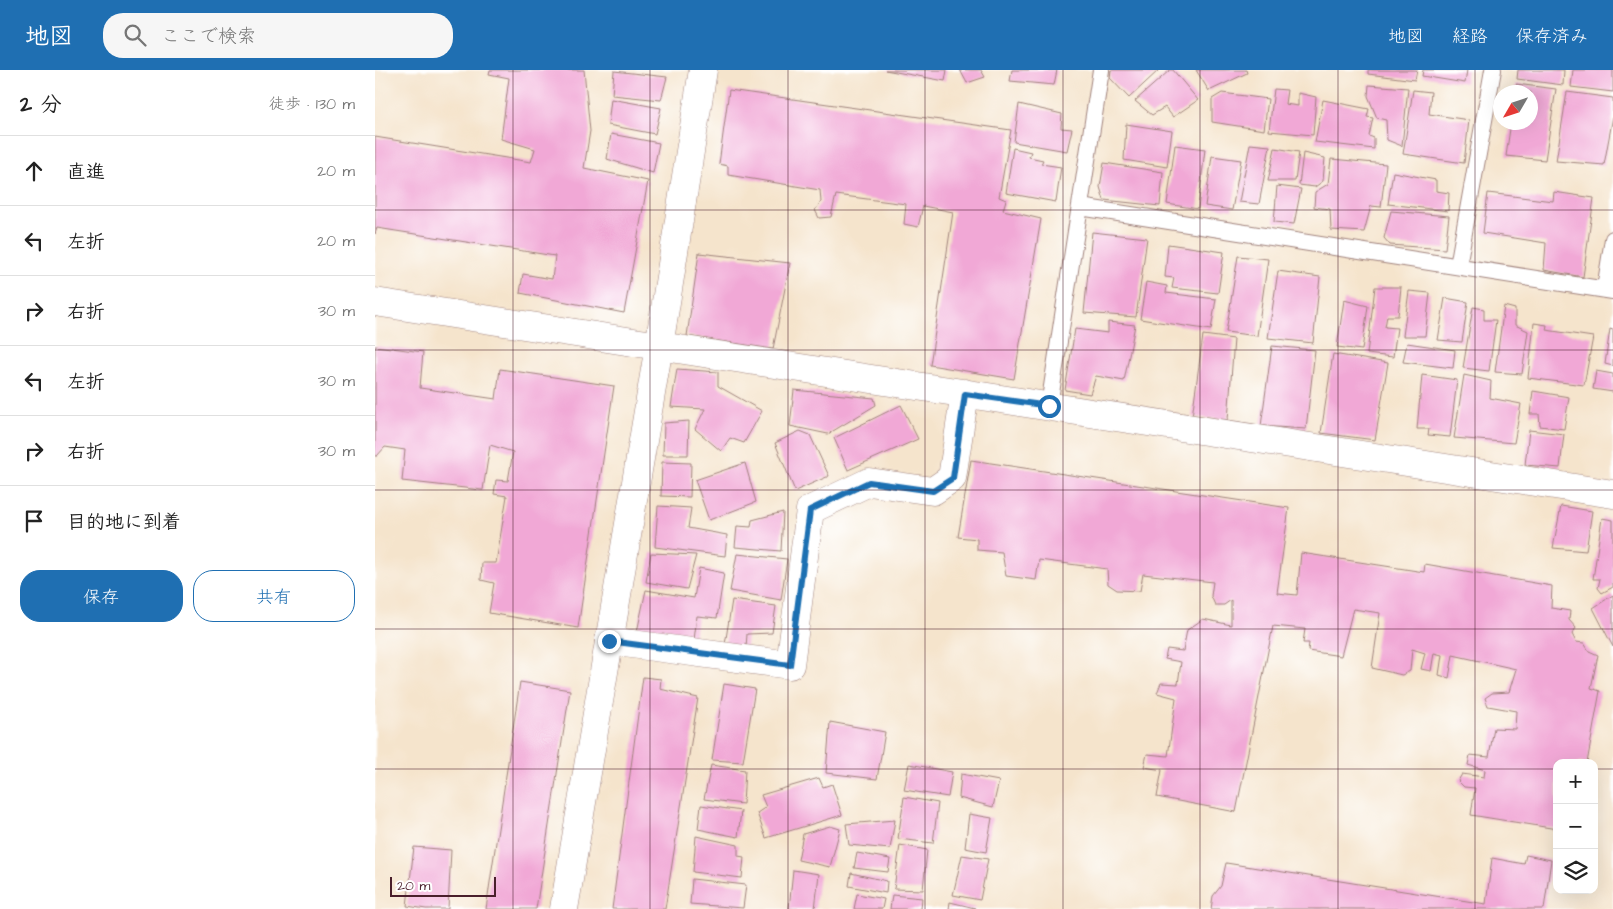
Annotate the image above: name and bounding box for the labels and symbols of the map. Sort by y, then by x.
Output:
north arrow [1493,85,1538,130]
route start [1038,395,1061,418]
route end [598,630,621,653]
scale bar [390,874,496,897]

